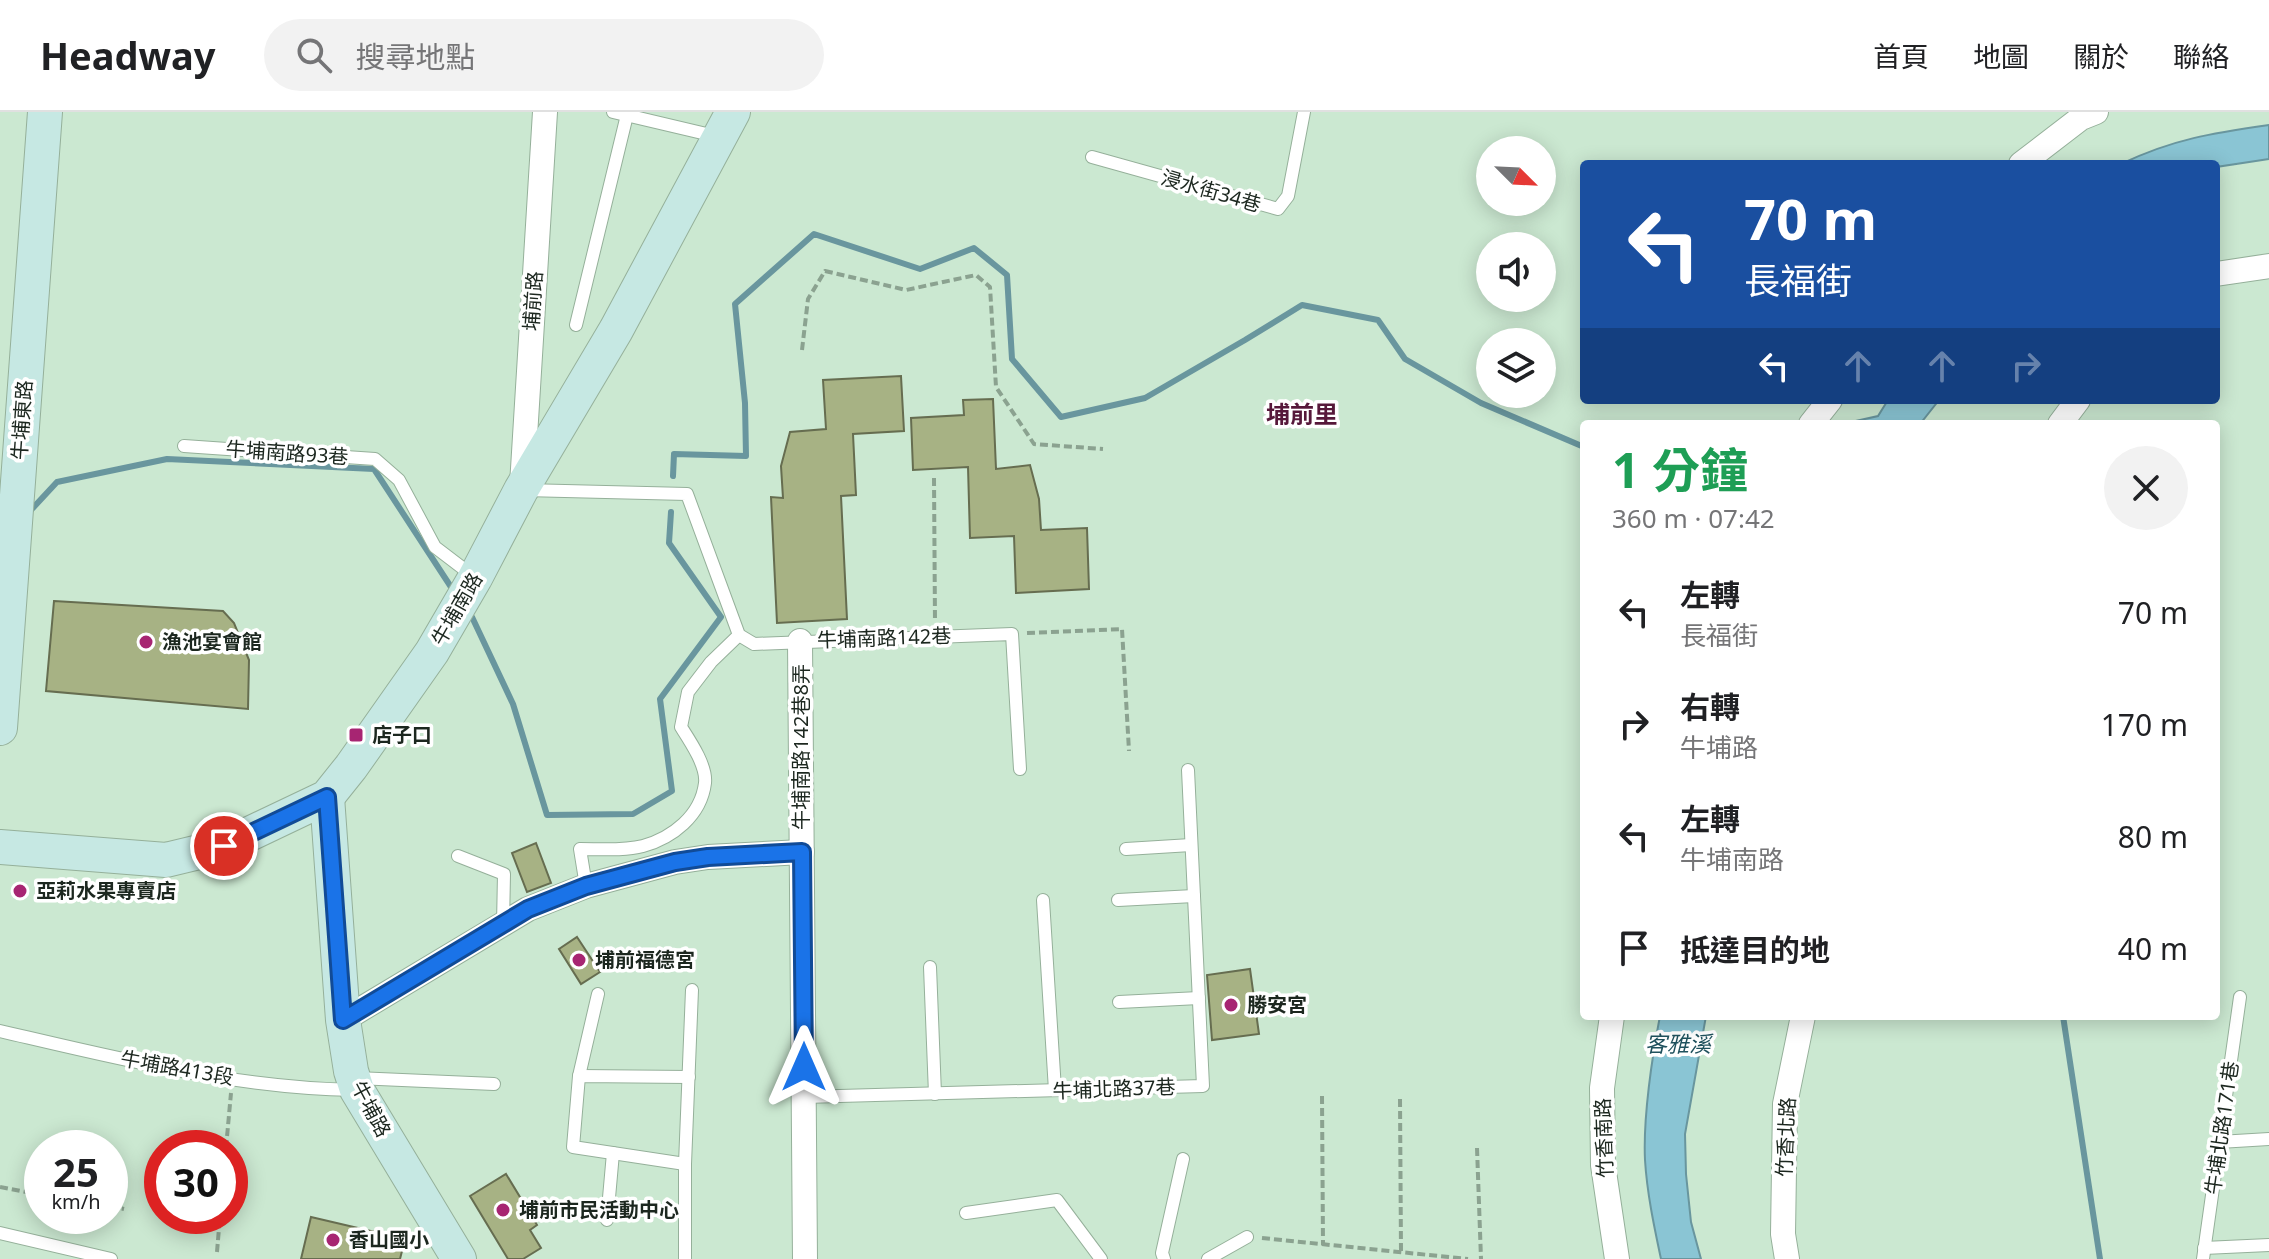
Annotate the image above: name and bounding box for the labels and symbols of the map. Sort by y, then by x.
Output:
north arrow [1476,136,1556,216]
street label: 浸水街34巷 [1158,163,1264,218]
street label: 埔前路 [517,270,548,332]
street label: 牛埔東路 [5,379,38,461]
district label: 埔前里 [1266,397,1338,430]
street label: 牛埔南路93巷 [225,435,349,470]
street label: 牛埔南路 [425,567,488,650]
street label: 牛埔南路142巷 [816,622,952,653]
place label: 漁池宴會館 [162,628,262,655]
marker: 漁池宴會館 [137,633,155,651]
street label: 牛埔南路142巷8弄 [787,664,814,830]
place label: 店子口 [372,721,432,748]
marker: 店子口 [347,726,365,744]
pin [190,812,258,880]
place label: 亞莉水果專賣店 [36,877,176,904]
marker: 亞莉水果專賣店 [11,882,29,900]
place label: 埔前福德宮 [595,946,695,973]
marker: 埔前福德宮 [570,951,588,969]
place label: 勝安宮 [1247,991,1307,1018]
marker: 勝安宮 [1222,996,1240,1014]
position arrow [762,1025,846,1109]
water label: 客雅溪 [1645,1028,1714,1058]
street label: 牛埔路413段 [118,1044,236,1091]
street label: 牛埔北路171巷 [2199,1060,2244,1196]
street label: 牛埔北路37巷 [1052,1073,1176,1104]
street label: 牛埔路 [345,1076,397,1142]
street label: 竹香北路 [1770,1096,1801,1178]
street label: 竹香南路 [1589,1098,1618,1178]
speed limit sign: 30 [144,1130,248,1234]
place label: 埔前市民活動中心 [519,1196,679,1223]
marker: 埔前市民活動中心 [494,1201,512,1219]
place label: 香山國小 [349,1226,429,1253]
marker: 香山國小 [324,1231,342,1249]

